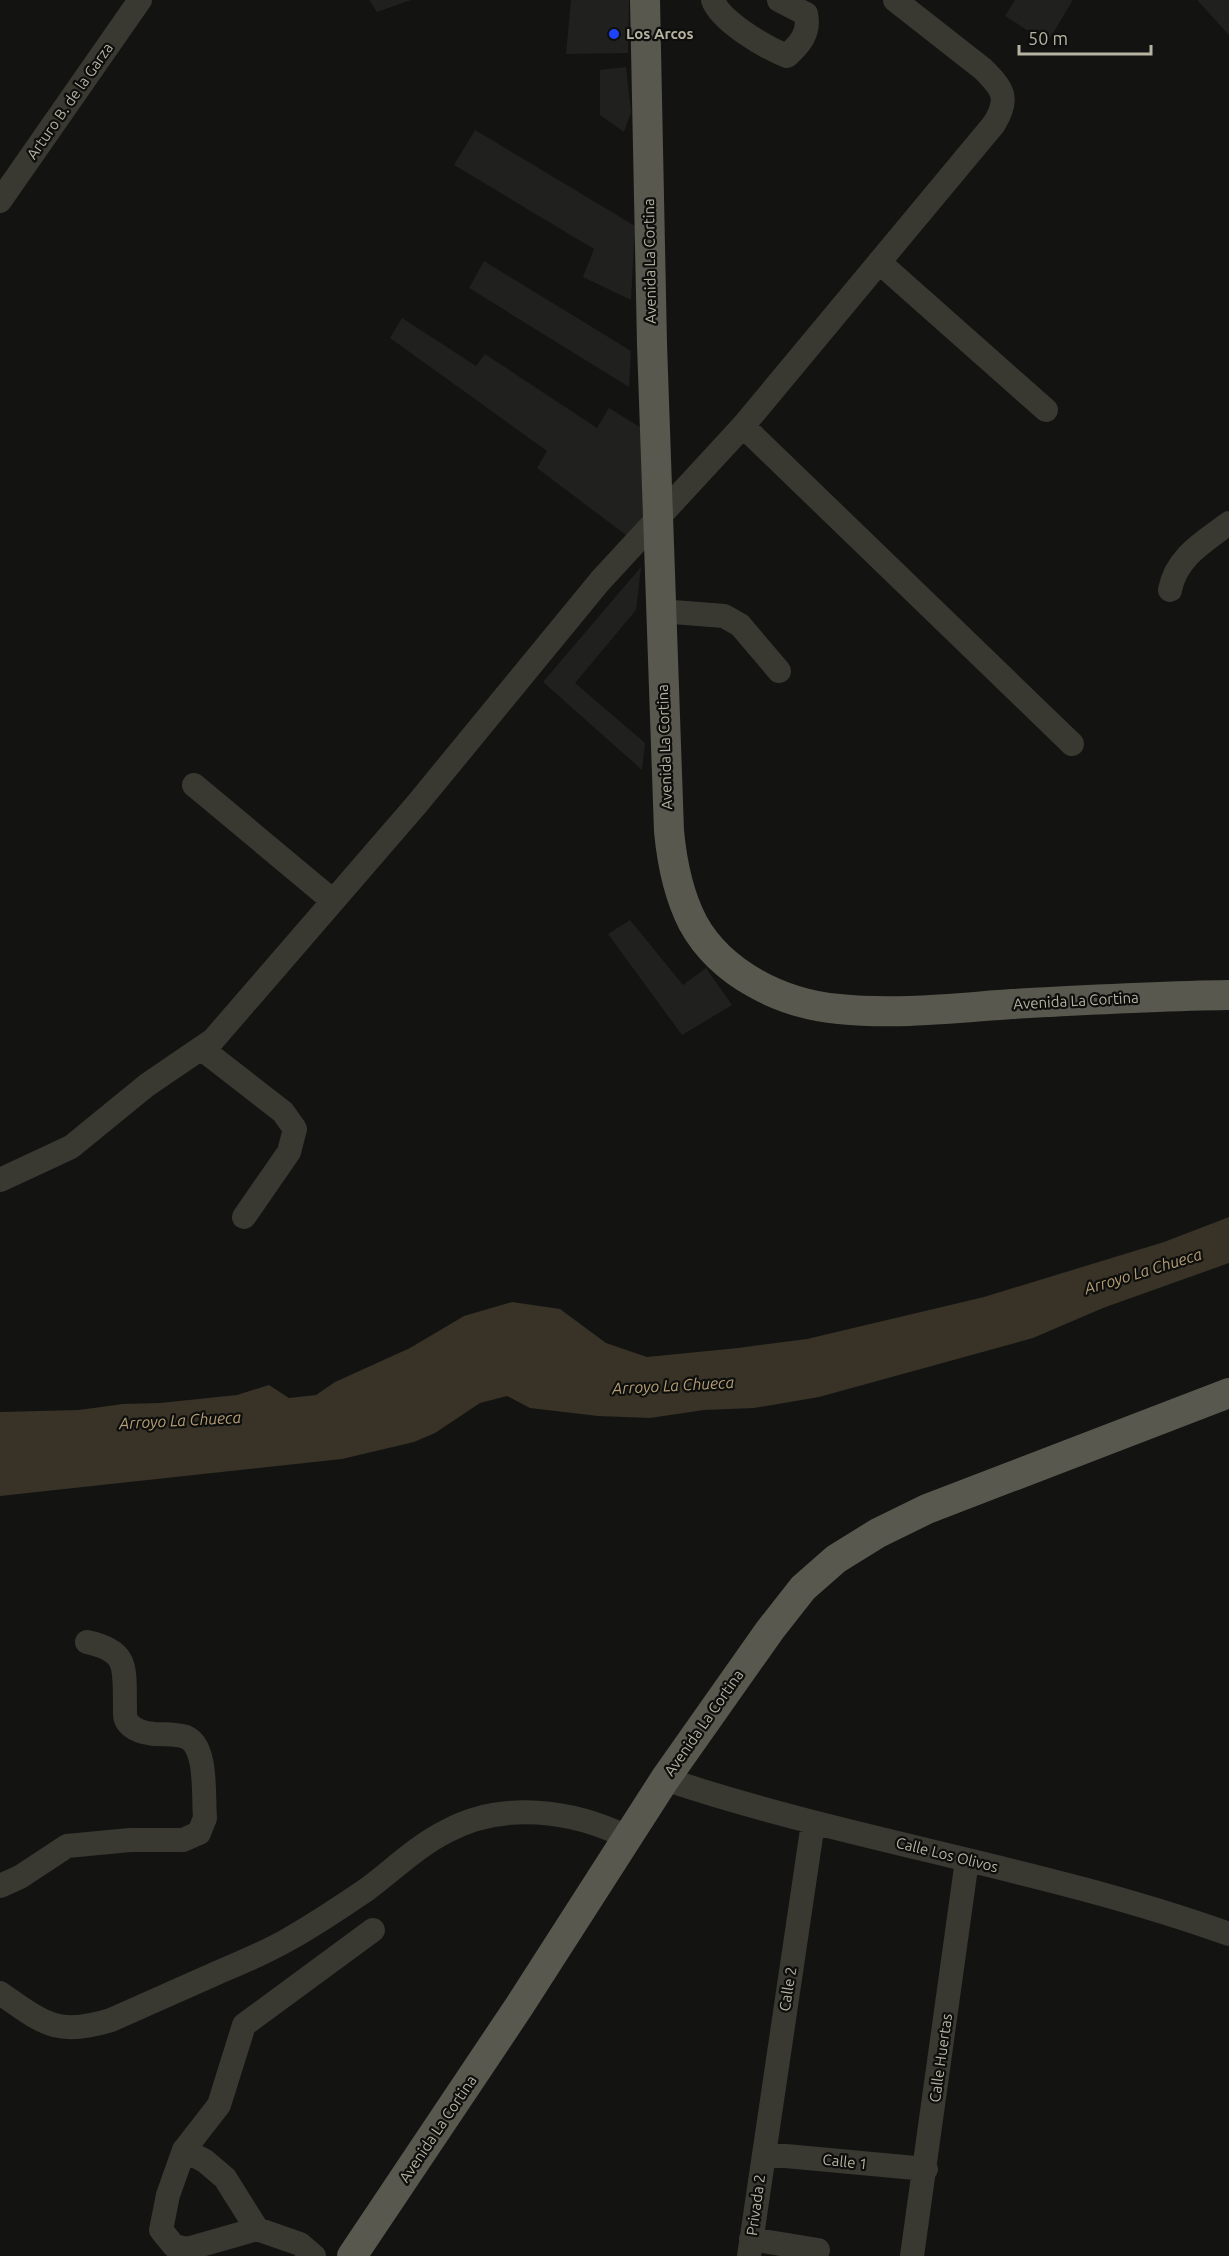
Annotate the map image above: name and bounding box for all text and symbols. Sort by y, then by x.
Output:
scale bar [1019,18,1151,56]
place label: Los Arcos [626,25,694,42]
marker: Los Arcos [607,27,621,41]
text: 50 m [1028,28,1068,48]
street label: Arturo B. de la Garza [23,39,116,162]
street label: Avenida La Cortina [640,198,659,324]
street label: Avenida La Cortina [654,684,675,810]
street label: Avenida La Cortina [1013,989,1139,1012]
water label: Arroyo La Chueca [1081,1244,1204,1298]
water label: Arroyo La Chueca [611,1373,735,1397]
water label: Arroyo La Chueca [118,1408,242,1432]
street label: Avenida La Cortina [661,1666,747,1779]
street label: Calle Los Olivos [894,1834,1000,1875]
street label: Calle 2 [776,1965,799,2012]
street label: Calle Huertas [926,2012,955,2103]
street label: Avenida La Cortina [395,2072,480,2186]
street label: Calle 1 [822,2151,868,2172]
street label: Privada 2 [743,2173,768,2237]

